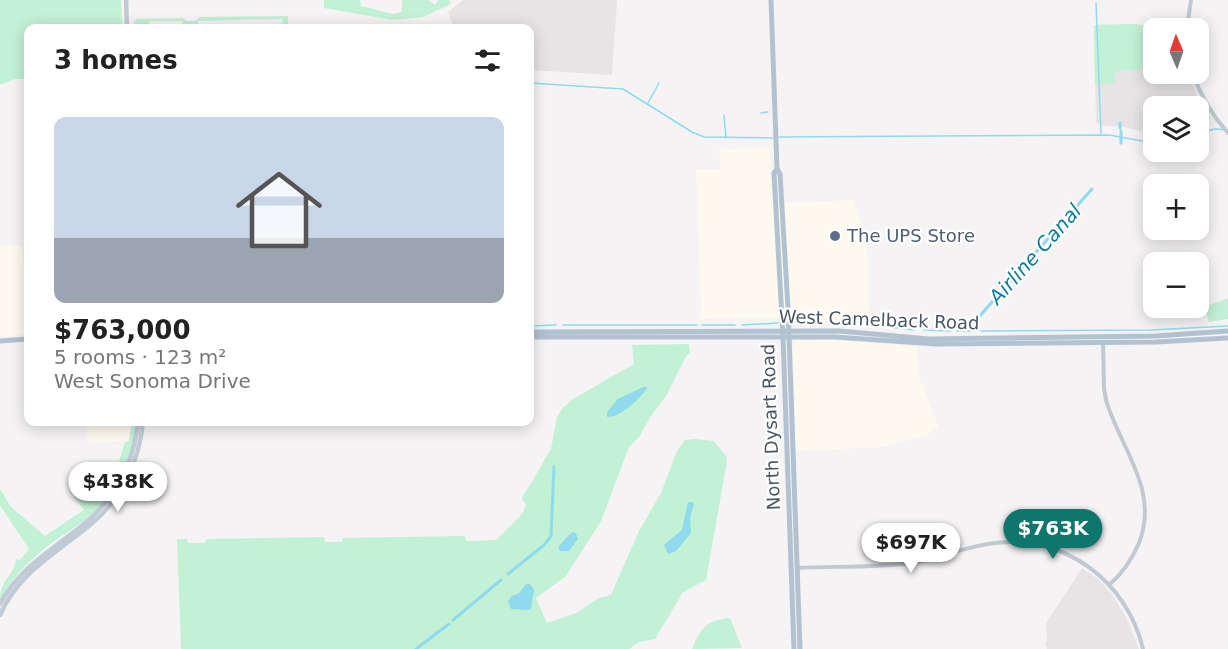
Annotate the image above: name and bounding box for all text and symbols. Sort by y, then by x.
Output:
north arrow [1143,18,1209,84]
map controls [1143,18,1209,318]
icon: filters [471,44,504,77]
text: 3 homes [54,45,178,75]
button: layers [1143,96,1209,162]
icon: home [225,156,333,264]
button: + [1143,174,1209,240]
water label: Airline Canal [982,199,1087,311]
place label: The UPS Store [846,225,975,246]
marker: The UPS Store [828,229,842,243]
button: − [1143,252,1209,318]
street label: West Camelback Road [778,306,980,333]
text: $763,000 [54,315,191,345]
street label: North Dysart Road [757,344,784,511]
text: 5 rooms · 123 m² [54,345,226,369]
text: West Sonoma Drive [54,369,251,393]
pin: $438K [76,462,160,513]
text: $438K [82,469,154,493]
pin: $763K [1011,509,1095,560]
text: $763K [1017,516,1089,540]
pin: $697K [869,523,953,574]
text: $697K [875,530,947,554]

